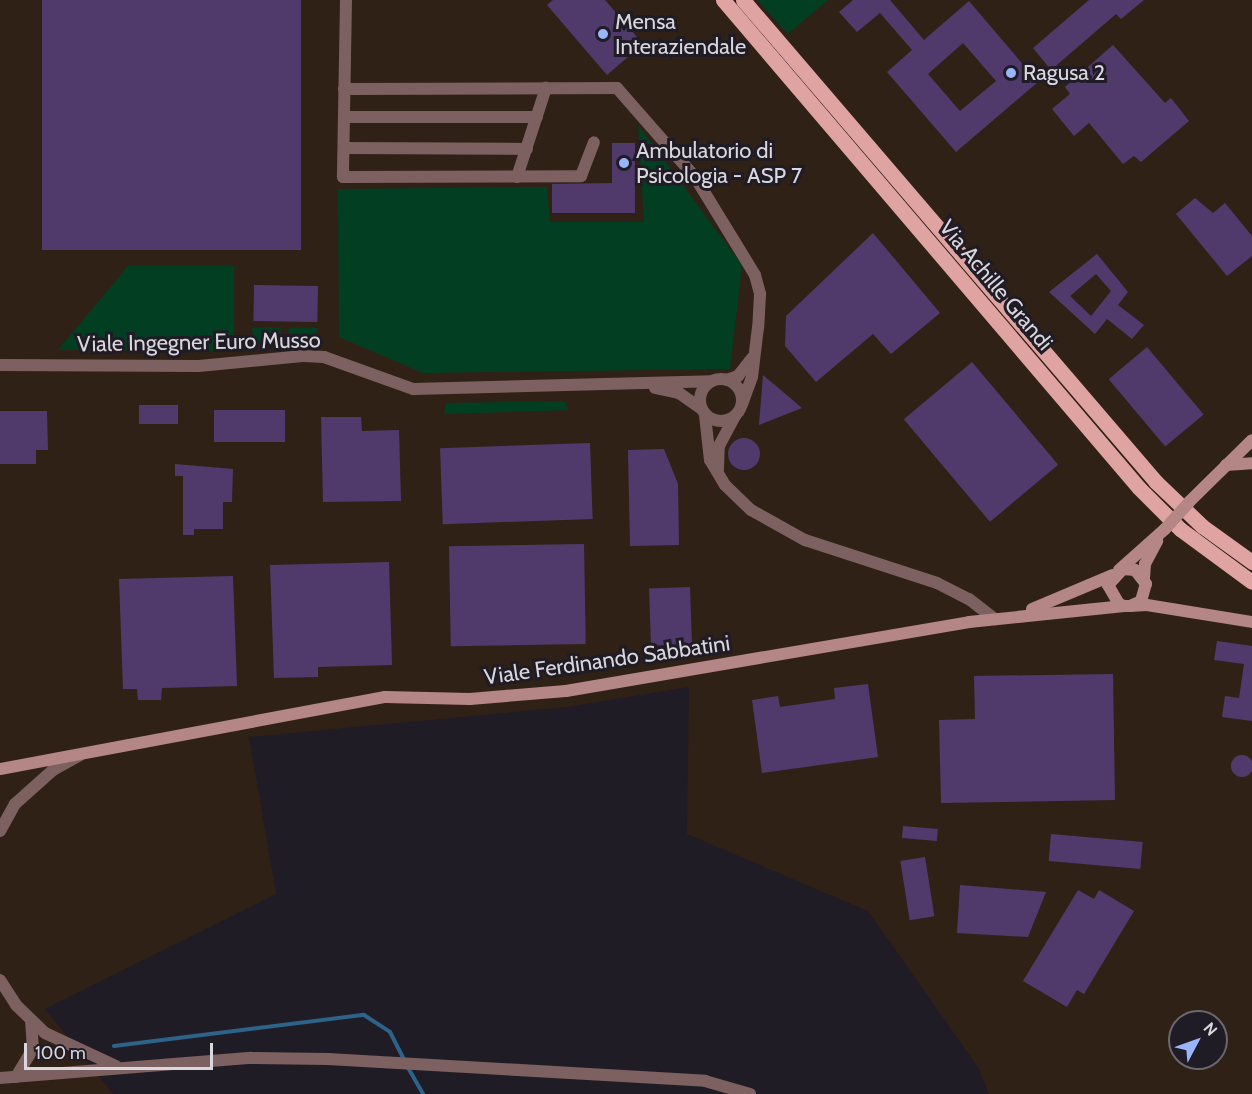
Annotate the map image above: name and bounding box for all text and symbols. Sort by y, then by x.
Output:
place label: Mensa Interaziendale [615,8,746,60]
marker: Mensa Interaziendale [596,27,610,41]
place label: Ragusa 2 [1023,60,1105,86]
marker: Ragusa 2 [1004,66,1018,80]
place label: Ambulatorio di Psicologia - ASP 7 [636,137,802,188]
marker: Ambulatorio di Psicologia - ASP 7 [617,156,631,170]
street label: Via Achille Grandi [934,214,1058,356]
street label: Viale Ingegner Euro Musso [77,327,321,357]
street label: Viale Ferdinando Sabbatini [482,630,732,690]
north arrow [1168,1010,1228,1070]
text: N [1200,1019,1221,1040]
scale bar [27,1031,216,1069]
text: 100 m [35,1042,86,1064]

